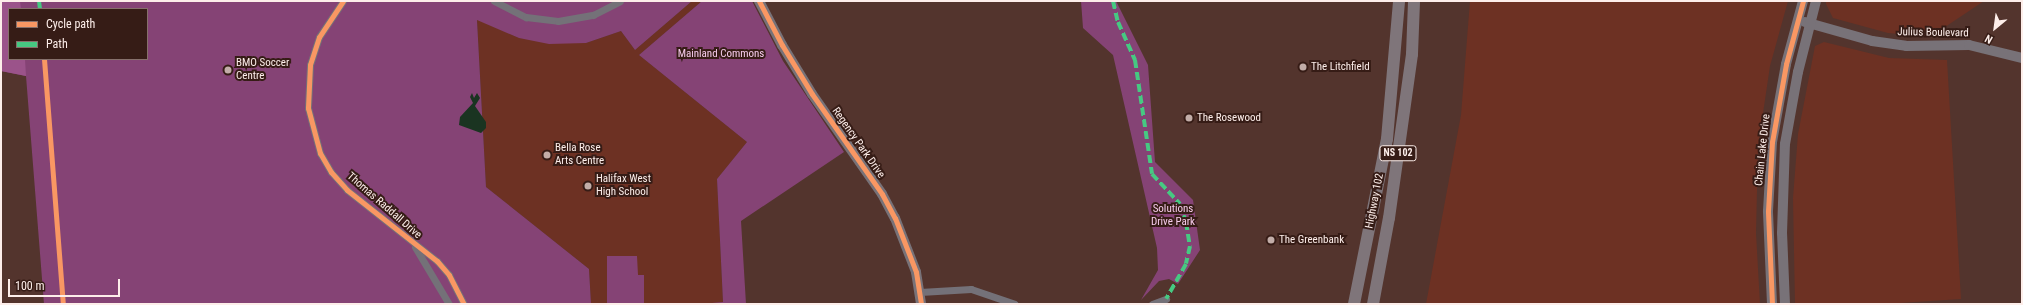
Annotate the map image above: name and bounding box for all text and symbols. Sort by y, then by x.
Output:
legend [8,8,148,60]
north arrow [1975,8,2015,48]
text: Cycle path [46,17,95,31]
street label: Julius Boulevard [1897,26,1969,40]
text: N [1983,32,1995,46]
text: Path [46,37,68,51]
park label: Mainland Commons [678,47,764,61]
place label: BMO Soccer Centre [236,57,289,83]
place label: The Litchfield [1311,60,1370,74]
marker: The Litchfield [1298,62,1308,72]
marker: BMO Soccer Centre [223,65,233,75]
street label: Regency Park Drive [829,105,887,181]
place label: The Rosewood [1197,111,1261,125]
marker: The Rosewood [1184,113,1194,123]
street label: Chain Lake Drive [1753,113,1773,187]
place label: Bella Rose Arts Centre [555,142,604,168]
road number: NS 102 [1379,145,1417,161]
marker: Bella Rose Arts Centre [542,150,552,160]
street label: Thomas Raddall Drive [344,170,424,242]
street label: Highway 102 [1363,172,1387,230]
place label: Halifax West High School [596,173,651,199]
marker: Halifax West High School [583,181,593,191]
park label: Solutions Drive Park [1151,203,1195,229]
place label: The Greenbank [1279,233,1344,247]
marker: The Greenbank [1266,235,1276,245]
scale bar [10,271,122,297]
text: 100 m [15,279,45,293]

